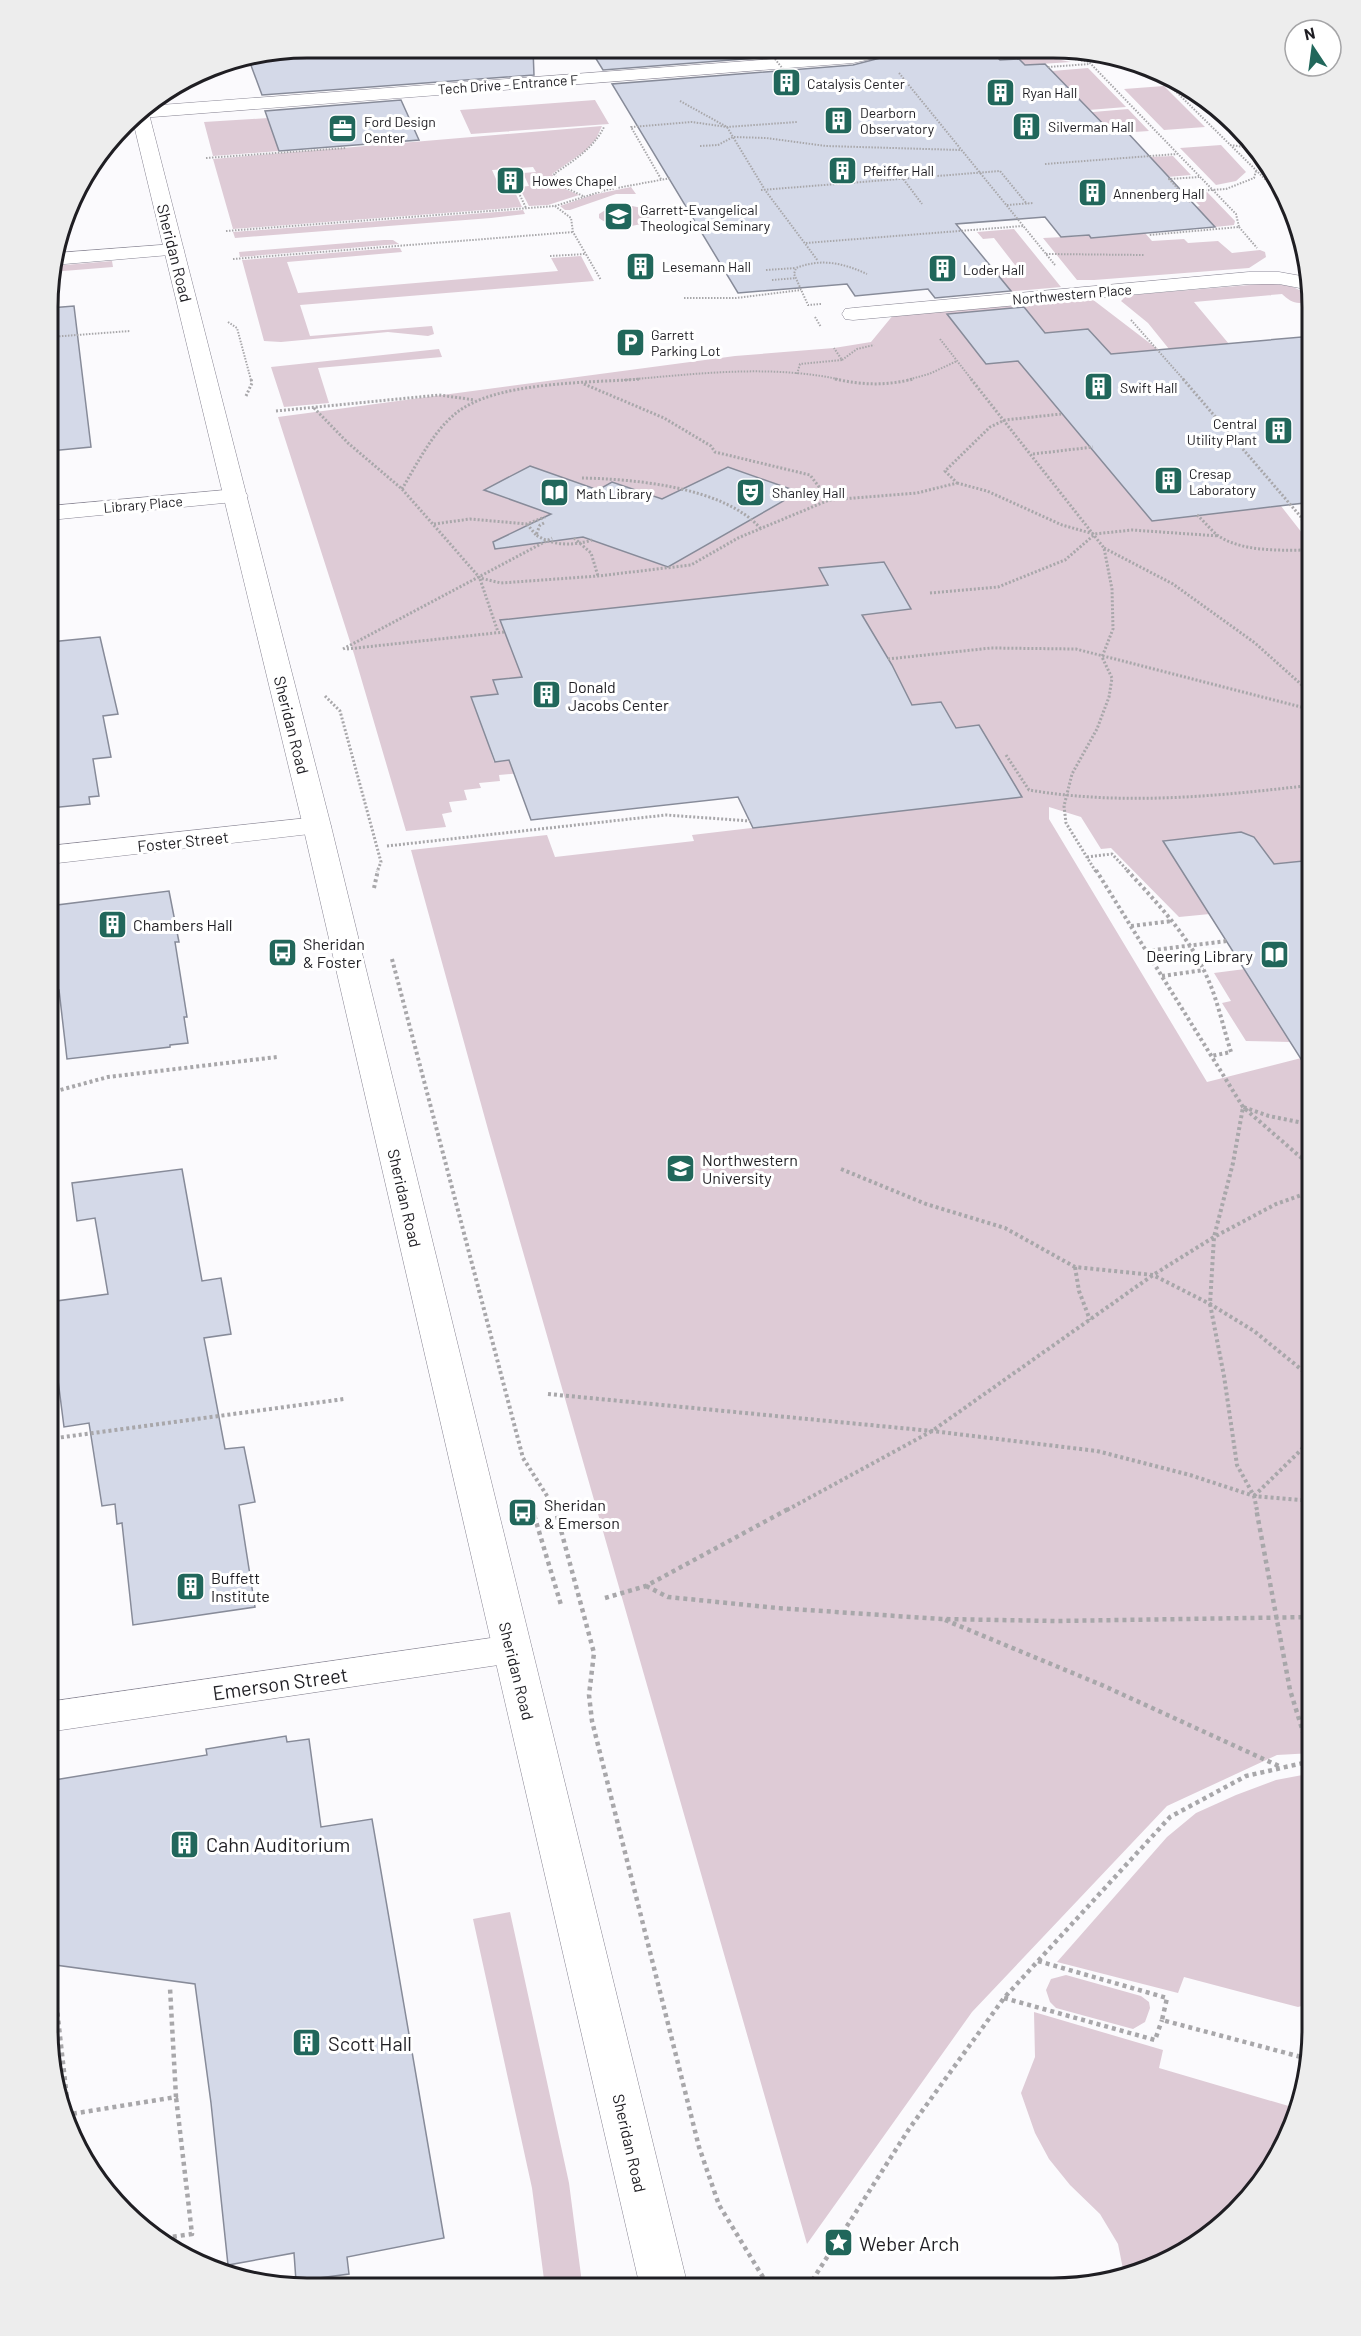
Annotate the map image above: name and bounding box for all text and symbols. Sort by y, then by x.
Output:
north arrow [1283,18,1343,78]
text: N [1302,22,1317,43]
building icon: Catalysis Center [770,67,802,99]
street label: Tech Drive - Entrance F [437,71,579,97]
place label: Catalysis Center [807,75,905,92]
building icon: Ryan Hall [985,76,1017,108]
place label: Ryan Hall [1022,84,1077,101]
building icon: Dearborn Observatory [823,104,855,136]
place label: Dearborn Observatory [860,104,935,137]
building icon: Silverman Hall [1011,110,1043,142]
office icon: Ford Design Center [327,113,359,145]
place label: Ford Design Center [364,113,436,146]
place label: Silverman Hall [1048,118,1134,135]
building icon: Pfeiffer Hall [826,154,858,186]
place label: Pfeiffer Hall [863,162,934,179]
building icon: Howes Chapel [495,164,527,196]
place label: Howes Chapel [532,172,617,189]
building icon: Annenberg Hall [1076,177,1108,209]
place label: Annenberg Hall [1113,185,1204,202]
school or university icon: Garrett-Evangelical Theological Seminary [603,201,635,233]
place label: Garrett-Evangelical Theological Seminary [640,201,771,234]
street label: Sheridan Road [154,202,196,304]
building icon: Lesemann Hall [625,250,657,282]
building icon: Loder Hall [926,253,958,285]
place label: Lesemann Hall [662,258,751,275]
place label: Loder Hall [963,261,1024,278]
street label: Northwestern Place [1012,280,1132,308]
parking icon: Garrett Parking Lot [614,326,646,358]
place label: Garrett Parking Lot [651,326,721,359]
building icon: Swift Hall [1083,371,1115,403]
place label: Swift Hall [1120,379,1177,396]
place label: Central Utility Plant [1187,415,1257,448]
building icon: Central Utility Plant [1262,415,1294,447]
building icon: Cresap Laboratory [1152,465,1184,497]
place label: Cresap Laboratory [1189,465,1256,498]
theatre icon: Shanley Hall [735,476,767,508]
library icon: Math Library [539,477,571,509]
place label: Shanley Hall [772,484,845,501]
place label: Math Library [576,485,652,502]
street label: Library Place [103,492,183,516]
street label: Sheridan Road [271,674,313,776]
place label: Donald Jacobs Center [568,677,669,714]
building icon: Donald Jacobs Center [531,679,563,711]
street label: Foster Street [136,827,230,855]
building icon: Chambers Hall [96,908,128,940]
place label: Chambers Hall [133,915,233,934]
place label: Sheridan & Foster [303,934,365,971]
bus stop icon: Sheridan & Foster [266,936,298,968]
library icon: Deering Library [1258,939,1290,971]
place label: Deering Library [1146,946,1254,965]
street label: Sheridan Road [384,1147,426,1249]
place label: Northwestern University [702,1150,798,1187]
school or university icon: Northwestern University [665,1152,697,1184]
place label: Sheridan & Emerson [544,1495,620,1532]
bus stop icon: Sheridan & Emerson [507,1497,539,1529]
place label: Buffett Institute [211,1568,270,1605]
building icon: Buffett Institute [174,1570,206,1602]
street label: Sheridan Road [496,1620,538,1722]
street label: Emerson Street [211,1662,349,1704]
building icon: Cahn Auditorium [169,1828,201,1860]
place label: Cahn Auditorium [206,1832,350,1856]
building icon: Scott Hall [291,2027,323,2059]
place label: Scott Hall [328,2031,412,2055]
street label: Sheridan Road [609,2092,651,2194]
place icon: Weber Arch [822,2227,854,2259]
place label: Weber Arch [859,2231,959,2255]

